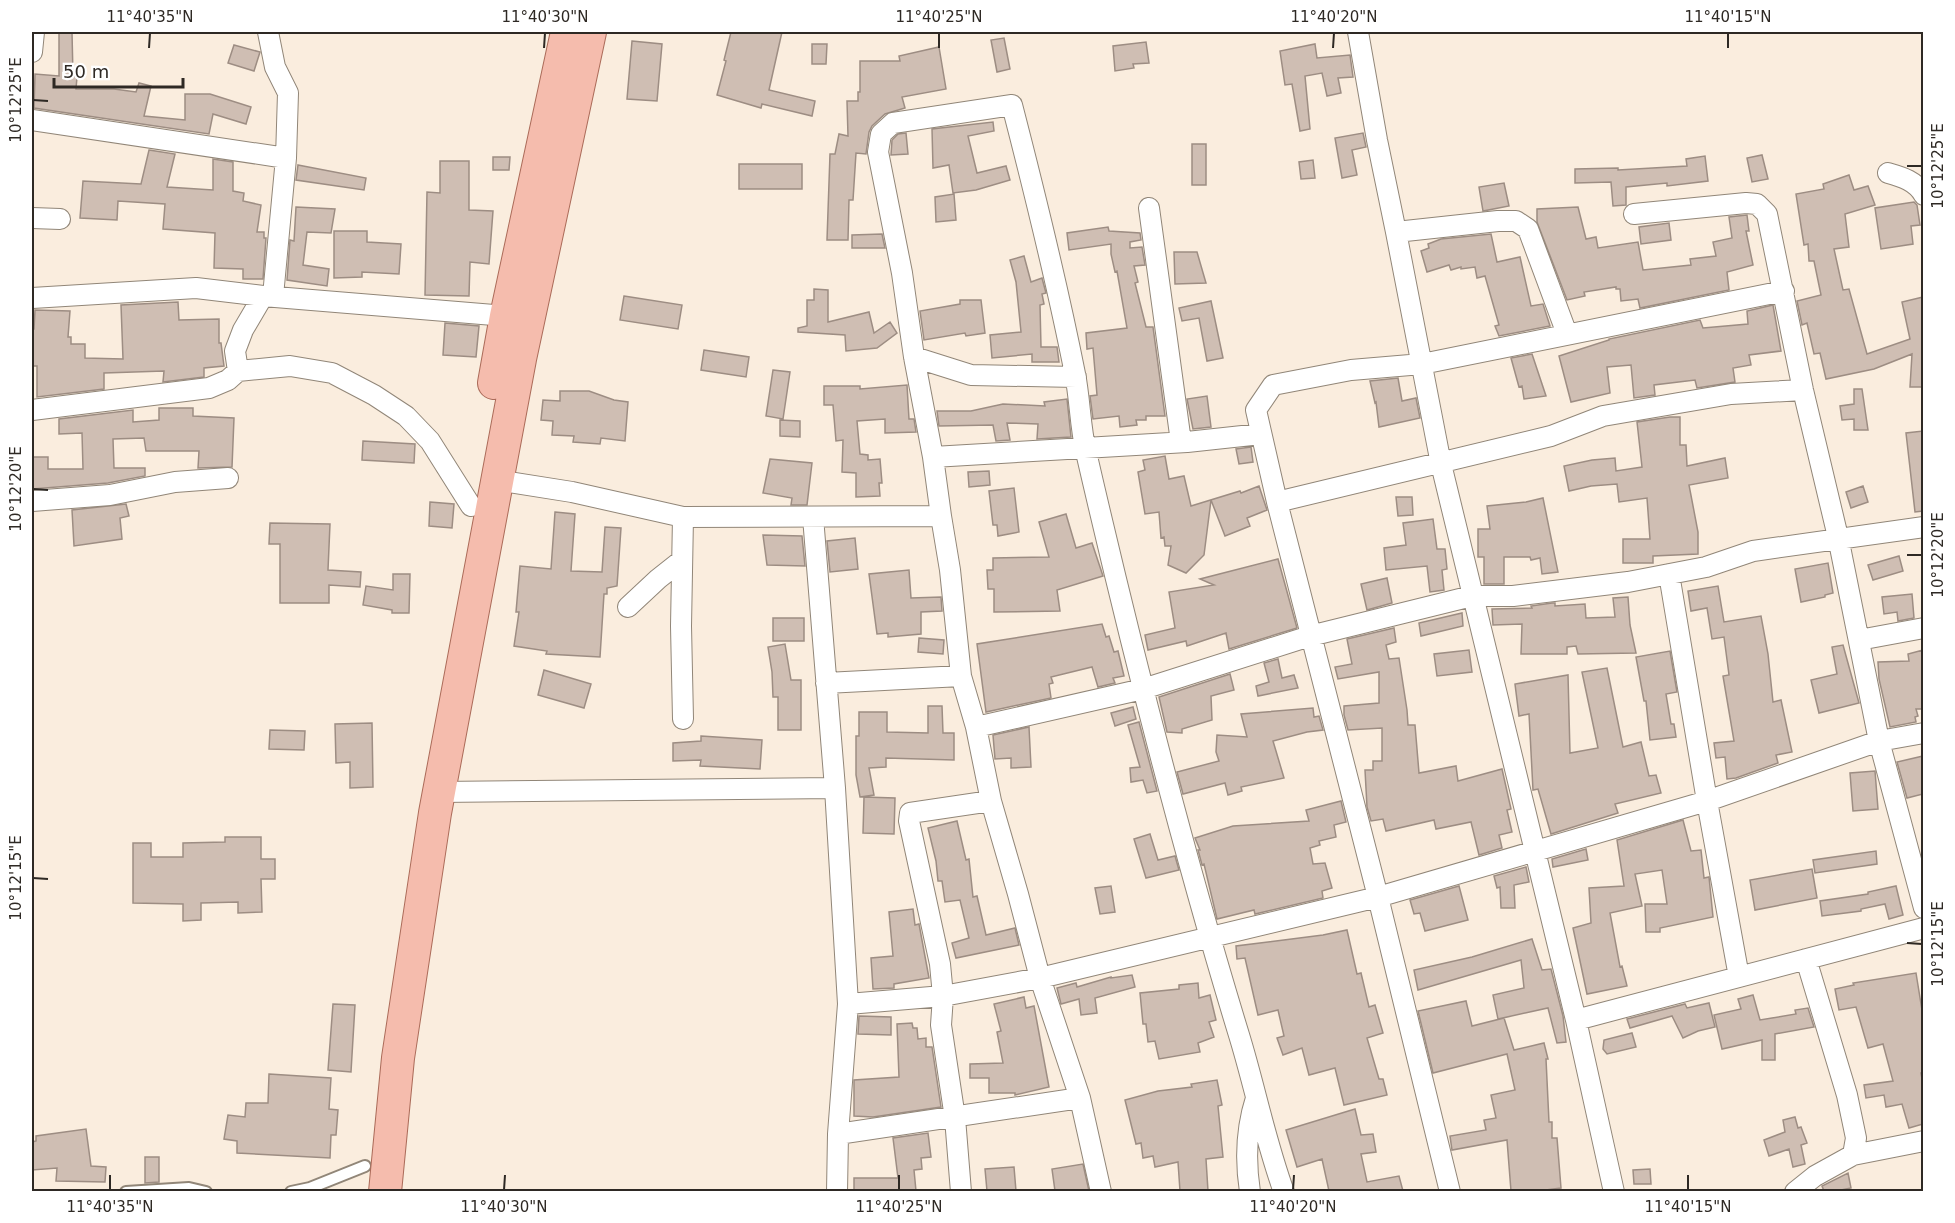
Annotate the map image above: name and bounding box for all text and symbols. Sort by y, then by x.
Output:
text: 11°40'35"N [106,8,194,26]
text: 11°40'30"N [501,8,589,26]
text: 11°40'25"N [895,8,983,26]
text: 11°40'20"N [1290,8,1378,26]
text: 11°40'15"N [1684,8,1772,26]
scale bar [54,51,183,89]
text: 10°12'25"E [7,57,25,143]
text: 50 m [63,61,109,82]
text: 10°12'25"E [1929,123,1947,209]
text: 10°12'20"E [7,446,25,532]
text: 10°12'20"E [1929,512,1947,598]
text: 10°12'15"E [7,835,25,921]
text: 10°12'15"E [1929,901,1947,987]
text: 11°40'35"N [66,1198,154,1216]
text: 11°40'30"N [460,1198,548,1216]
text: 11°40'25"N [855,1198,943,1216]
text: 11°40'20"N [1249,1198,1337,1216]
text: 11°40'15"N [1644,1198,1732,1216]

